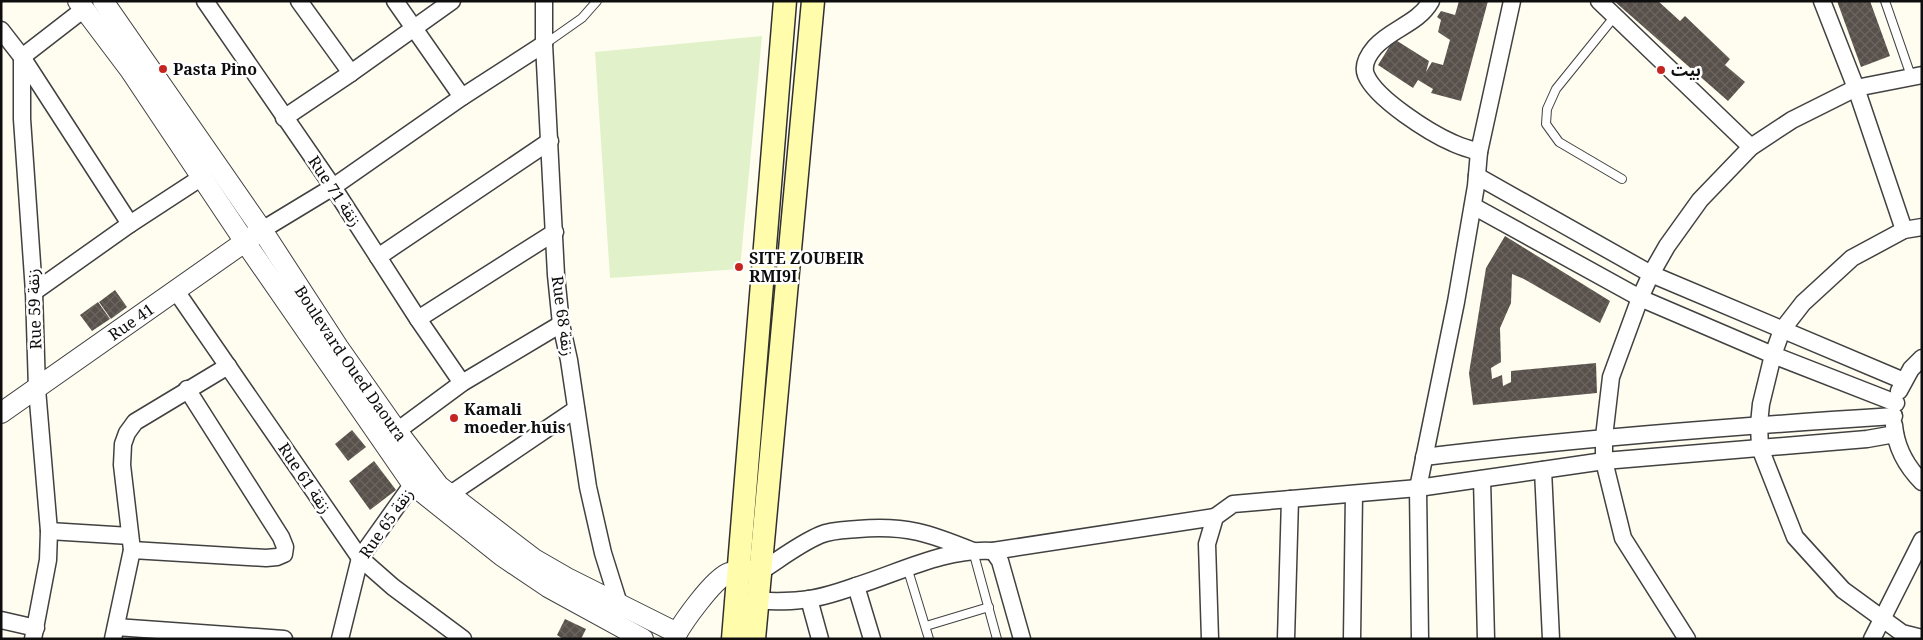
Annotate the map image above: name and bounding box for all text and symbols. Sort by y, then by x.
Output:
place label: Pasta Pino [173,58,257,80]
place label: بيت [1671,59,1701,81]
marker: Pasta Pino [157,63,169,75]
marker: بيت [1655,64,1667,76]
street label: Rue 71 زنقة [303,151,367,231]
place label: SITE ZOUBEIR RMI9I [749,247,865,287]
marker: SITE ZOUBEIR RMI9I [733,261,745,273]
street label: Rue 59 زنقة [22,268,46,350]
street label: Rue 68 زنقة [546,274,580,358]
street label: Boulevard Oued Daoura [290,281,412,446]
street label: Rue 41 [104,298,158,345]
place label: Kamali moeder huis [464,398,566,438]
marker: Kamali moeder huis [448,412,460,424]
street label: Rue 61 زنقة [273,438,337,518]
street label: Rue 65 زنقة [354,484,418,562]

